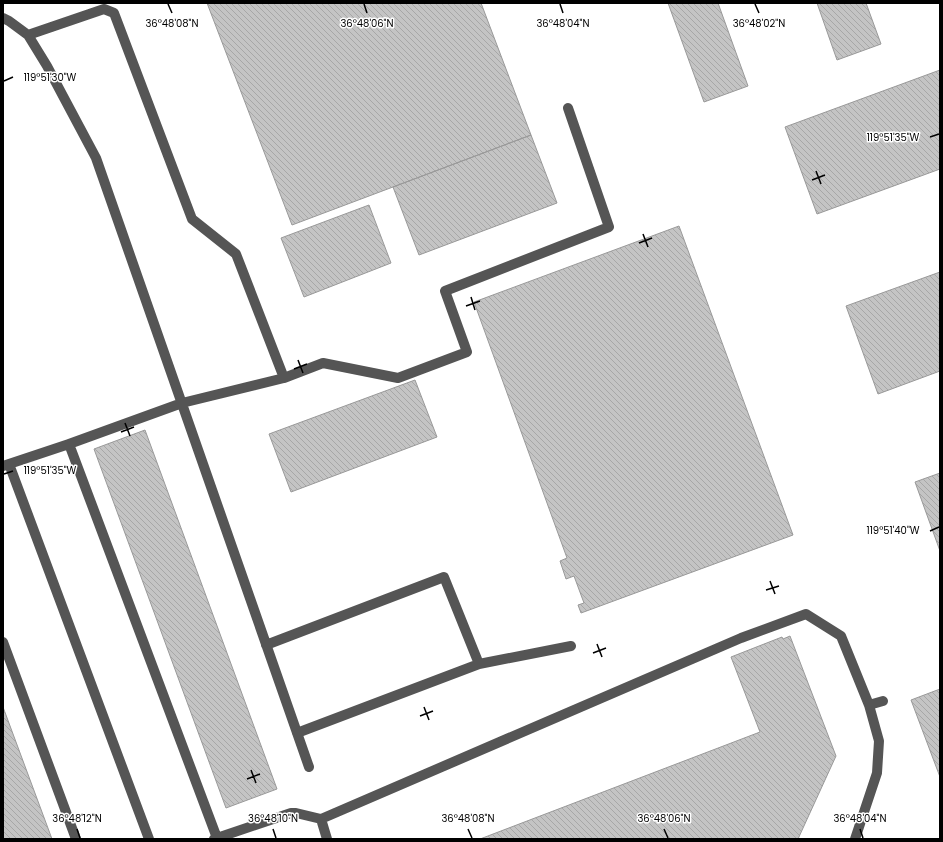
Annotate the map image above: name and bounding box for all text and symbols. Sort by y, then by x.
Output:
text: 36°48'08"N [145,16,199,31]
text: 36°48'06"N [340,16,394,31]
text: 36°48'04"N [536,16,590,31]
text: 36°48'02"N [733,16,785,31]
text: 119°51'30"W [24,70,77,85]
text: 119°51'35"W [867,130,920,145]
text: 119°51'35"W [24,463,77,478]
text: 119°51'40"W [866,523,920,538]
text: 36°48'12"N [52,811,102,826]
text: 36°48'10"N [248,811,298,826]
text: 36°48'08"N [441,811,495,826]
text: 36°48'06"N [637,811,691,826]
text: 36°48'04"N [833,811,887,826]

